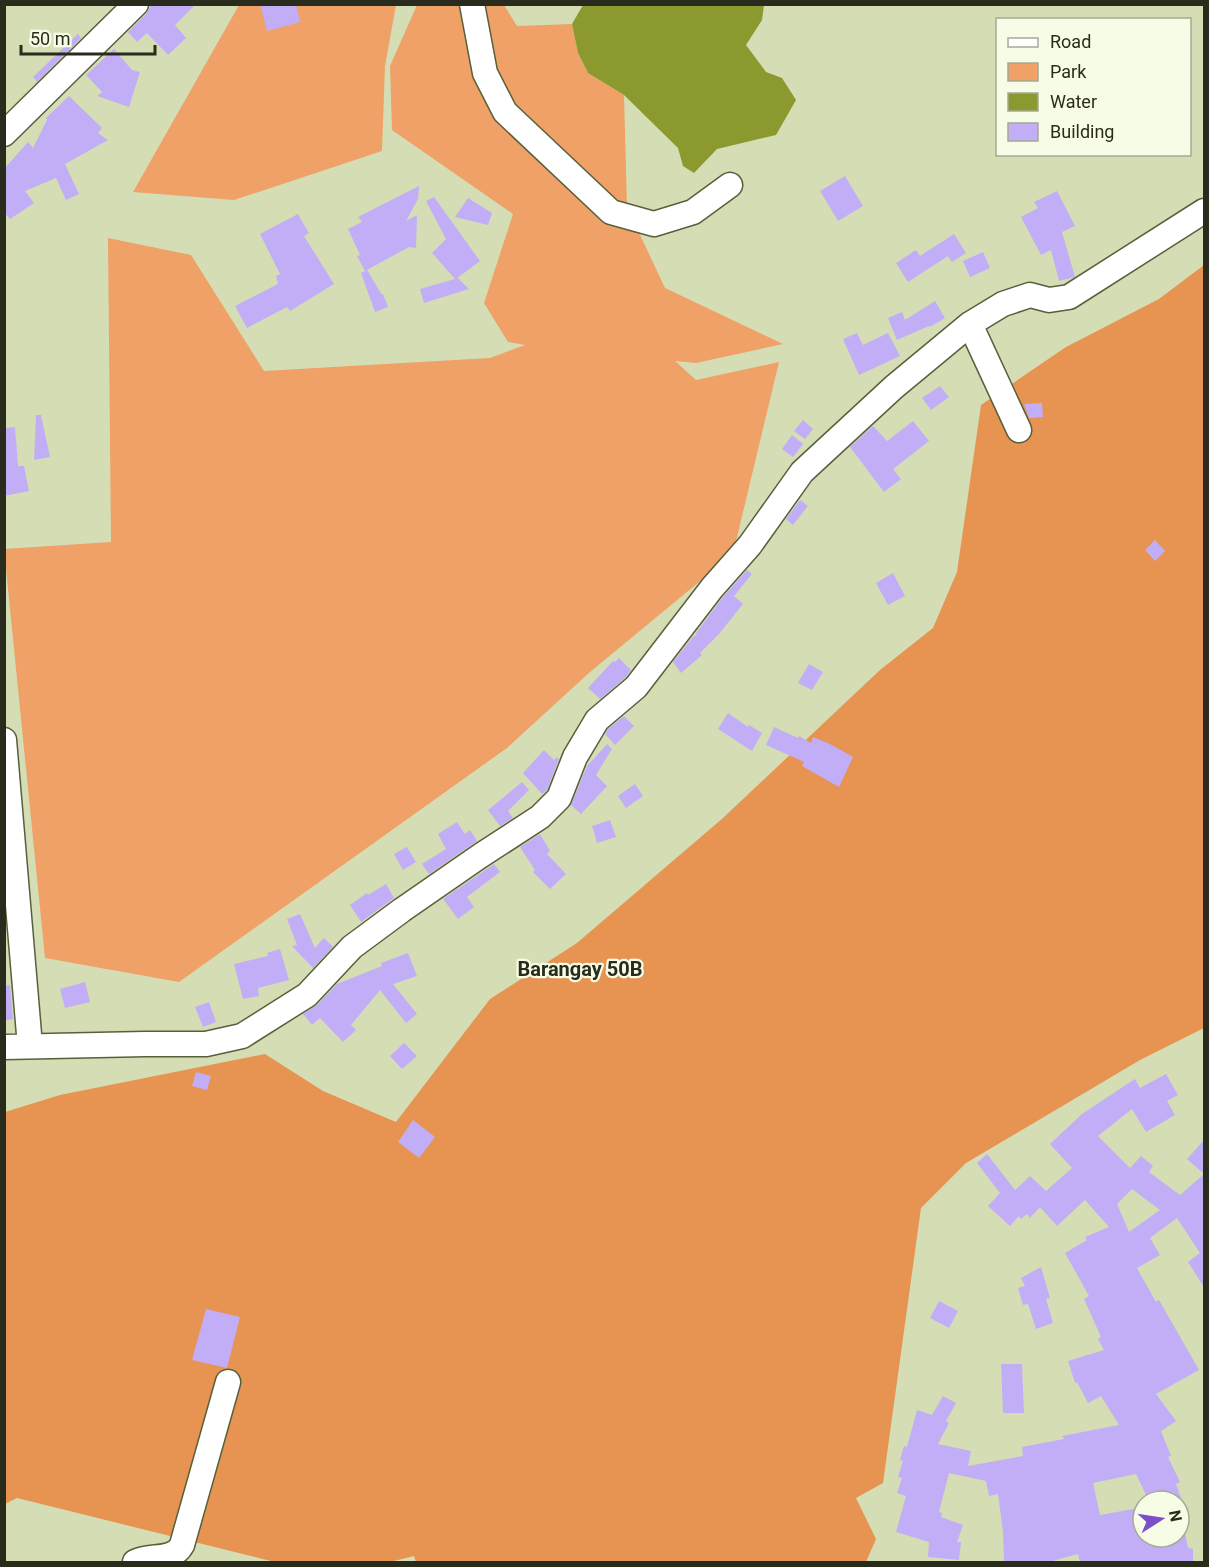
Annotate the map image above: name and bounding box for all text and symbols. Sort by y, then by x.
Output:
scale bar [21,18,154,56]
legend [996,18,1191,156]
text: 50 m [30,28,70,49]
text: Road [1050,31,1091,52]
text: Park [1050,61,1087,82]
text: Water [1050,91,1097,112]
text: Building [1050,121,1114,142]
district label: Barangay 50B [517,957,643,981]
north arrow [1131,1489,1191,1549]
text: N [1165,1508,1186,1523]

